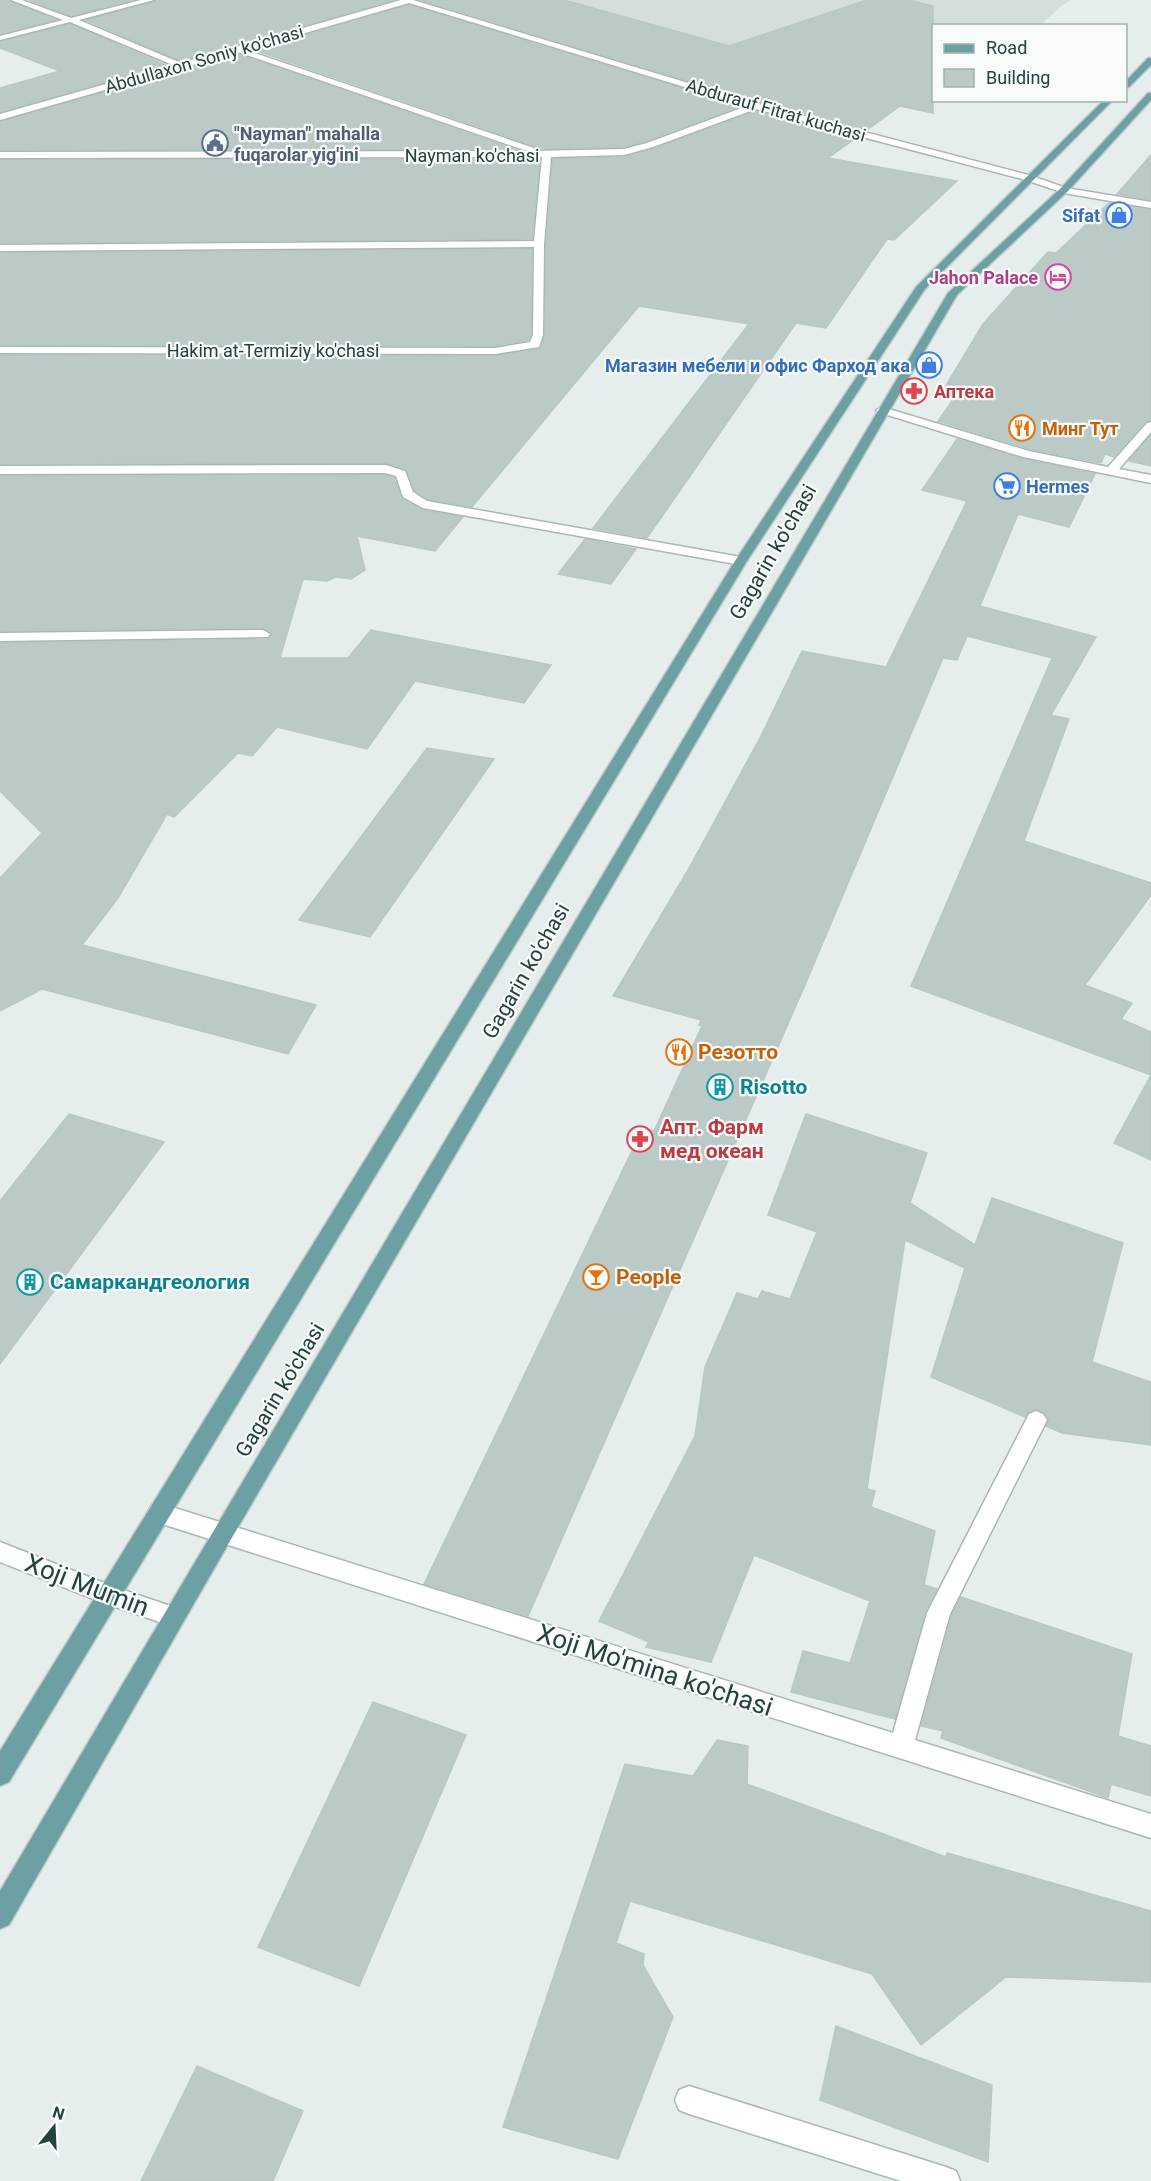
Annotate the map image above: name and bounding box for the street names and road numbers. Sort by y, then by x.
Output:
street label: Abdullaxon Soniy ko'chasi [102,21,306,97]
street label: Abdurauf Fitrat kuchasi [684,74,868,146]
street label: Nayman ko'chasi [405,145,539,166]
street label: Hakim at-Termiziy ko'chasi [167,340,379,361]
street label: Gagarin ko'chasi [725,480,821,624]
street label: Gagarin ko'chasi [478,899,574,1043]
street label: Gagarin ko'chasi [231,1319,329,1461]
street label: Xoji Mumin [21,1548,153,1622]
street label: Xoji Mo'mina ko'chasi [533,1618,777,1722]

